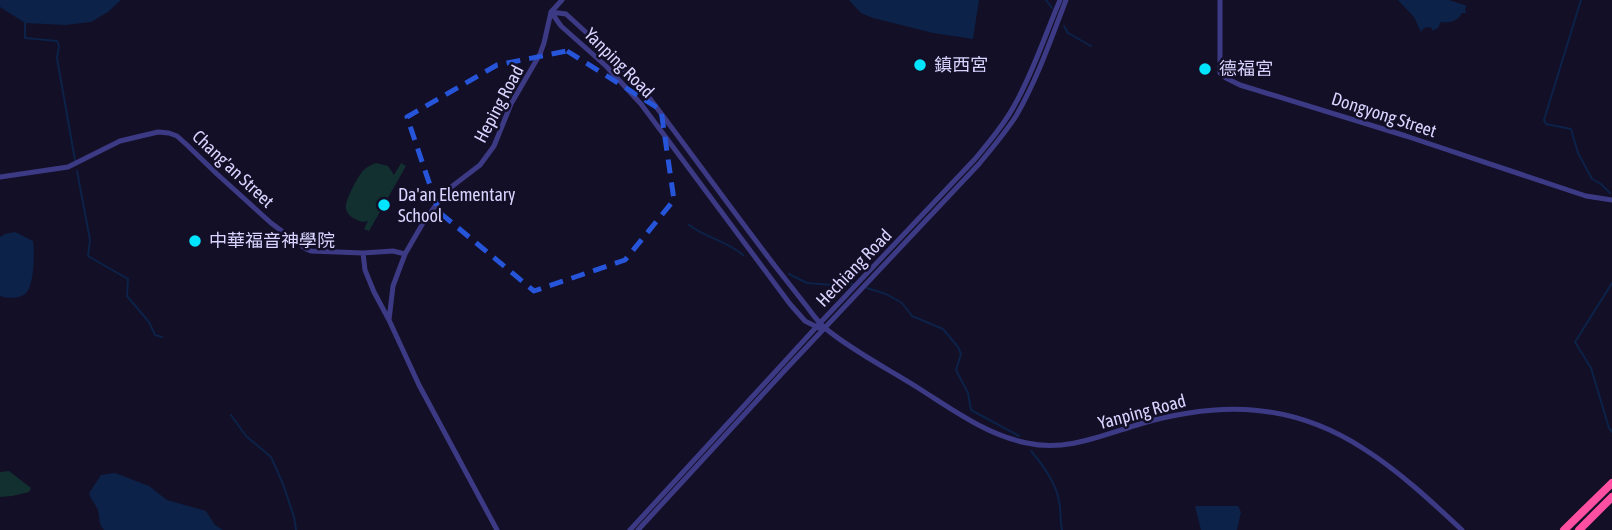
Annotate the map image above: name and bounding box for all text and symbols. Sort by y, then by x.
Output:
street label: Yanping Road [580,23,659,102]
place label: 鎮西宮 [934,54,988,75]
marker: 鎮西宮 [912,57,928,73]
place label: 德福宮 [1219,58,1273,79]
street label: Heping Road [469,61,528,146]
marker: 德福宮 [1197,61,1213,77]
street label: Dongyong Street [1329,88,1439,141]
street label: Chang'an Street [188,126,278,212]
place label: Da'an Elementary School [398,184,516,226]
marker: Da'an Elementary School [376,197,392,213]
street label: Hechiang Road [811,224,896,311]
place label: 中華福音神學院 [209,230,335,251]
marker: 中華福音神學院 [187,233,203,249]
street label: Yanping Road [1096,390,1188,433]

